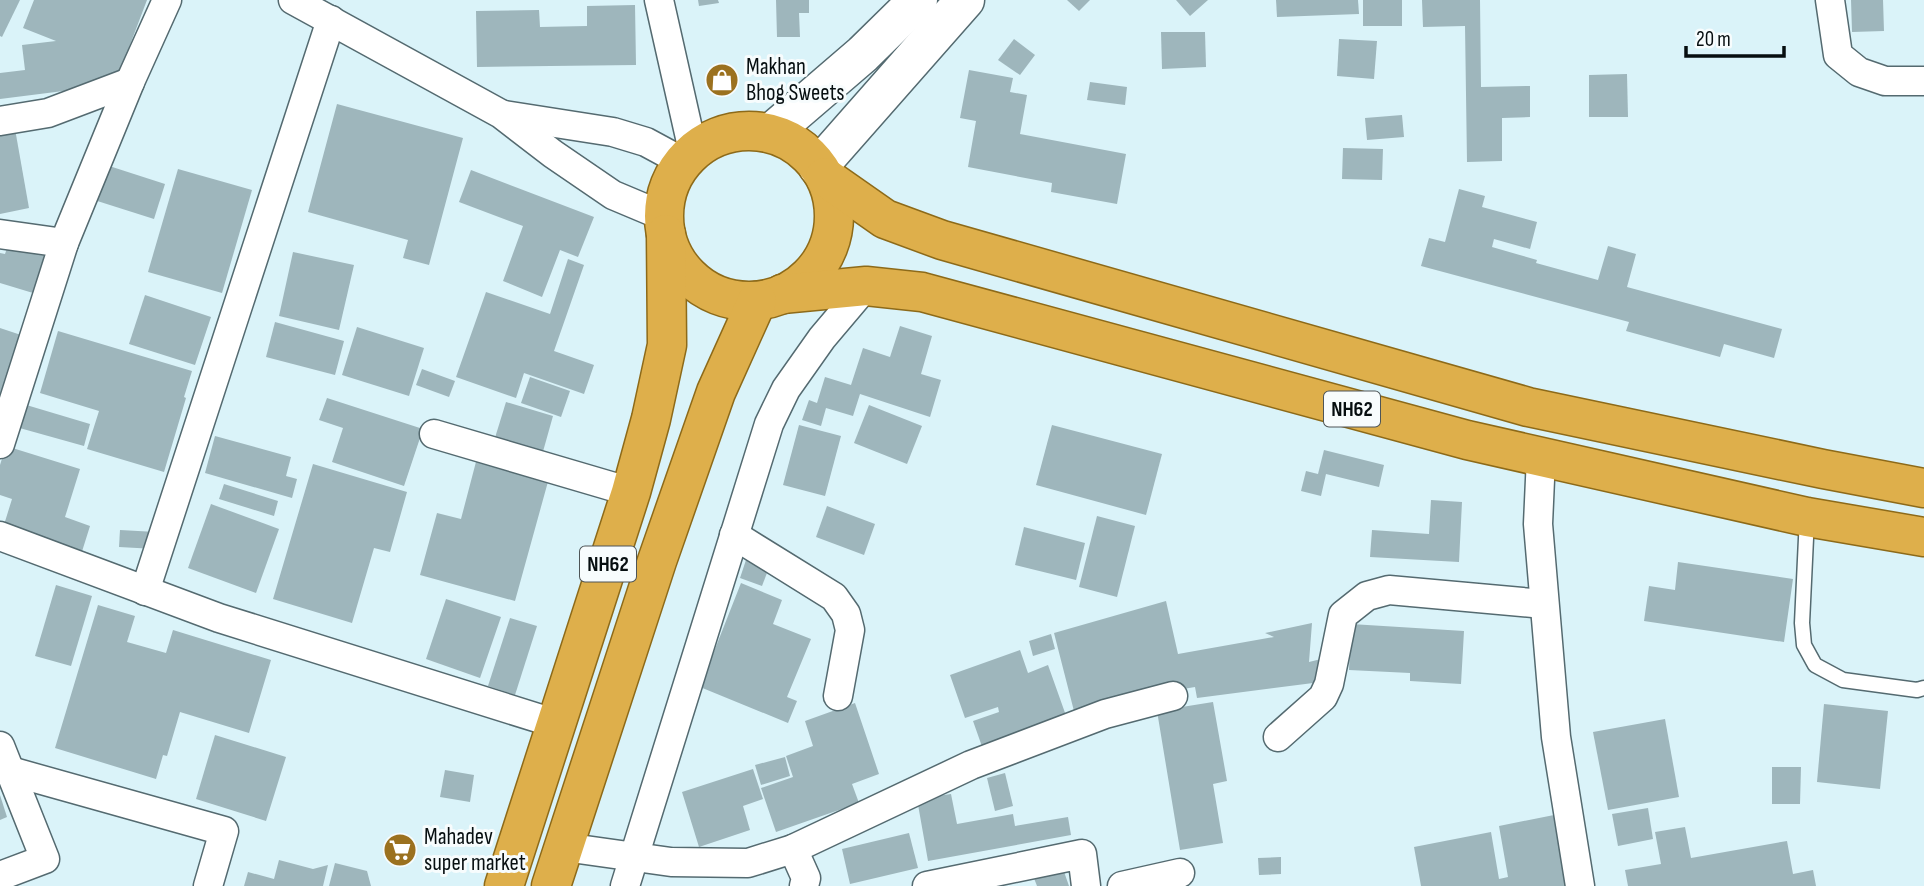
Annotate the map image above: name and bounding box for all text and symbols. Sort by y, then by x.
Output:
scale bar [1686,14,1784,58]
text: 20 m [1696,27,1731,52]
place label: Makhan Bhog Sweets [746,53,845,107]
shop icon: Makhan Bhog Sweets [703,61,741,99]
road number: NH62 [1324,392,1380,426]
road number: NH62 [580,546,636,582]
place label: Mahadev super market [424,823,526,877]
supermarket icon: Mahadev super market [381,831,419,869]

